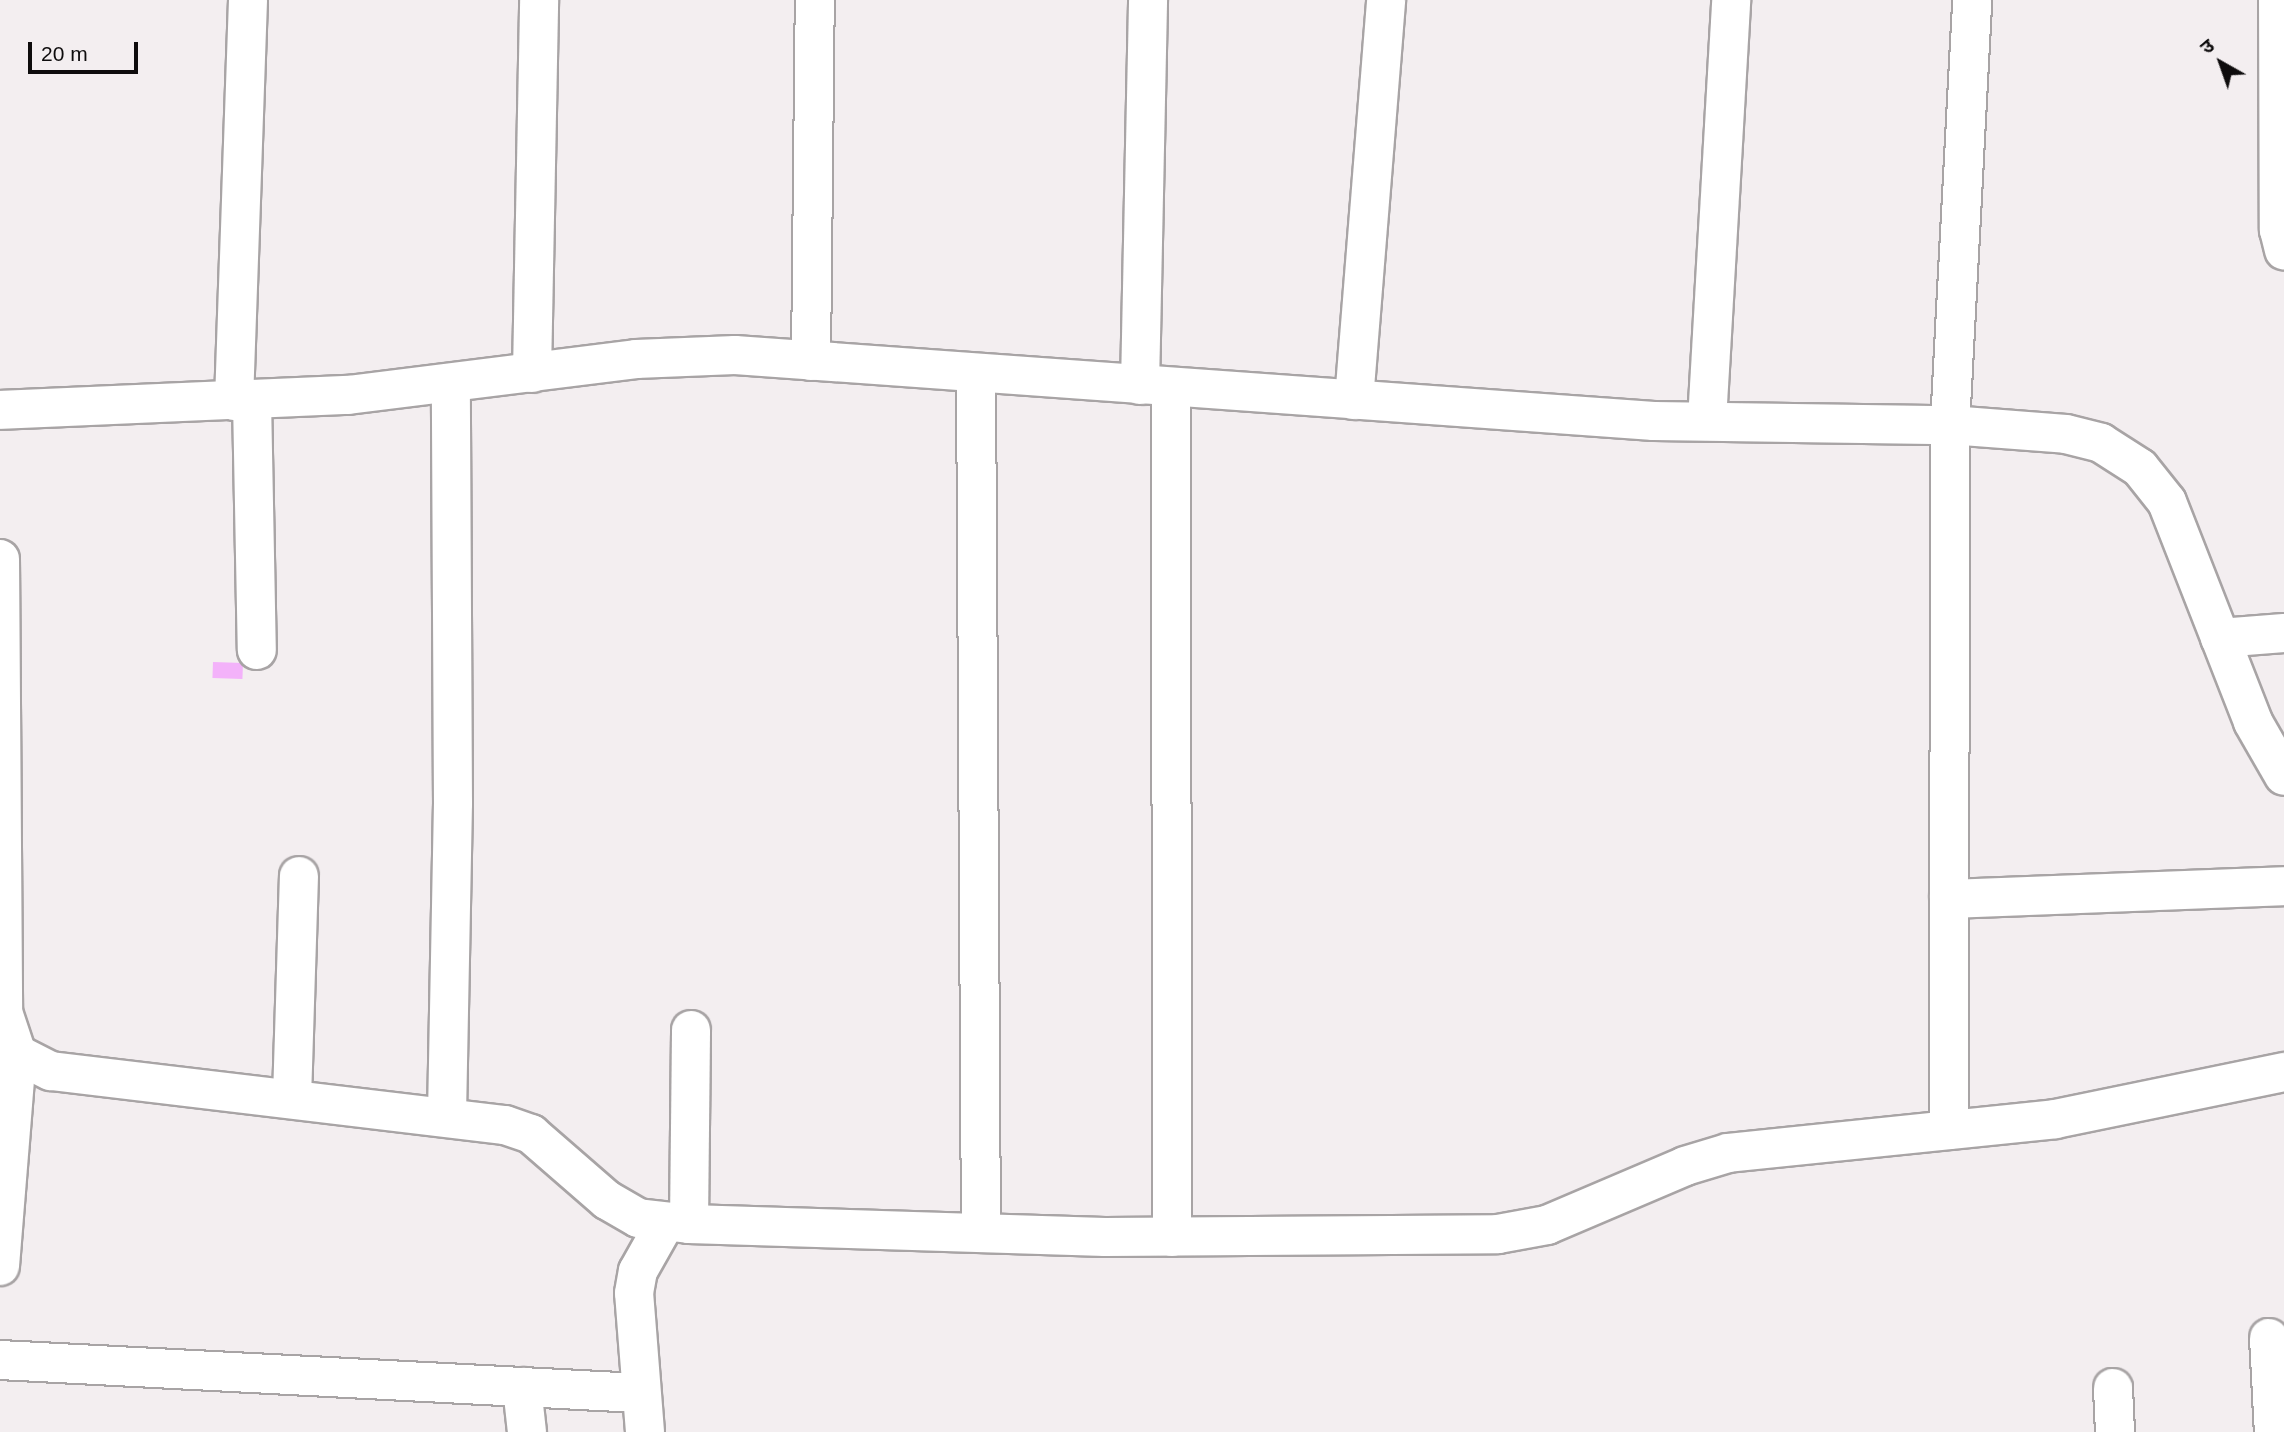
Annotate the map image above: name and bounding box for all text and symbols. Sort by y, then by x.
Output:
scale bar [32,28,142,72]
north arrow [2186,28,2256,98]
text: उ [2196,35,2218,58]
text: 20 m [41,42,88,65]

